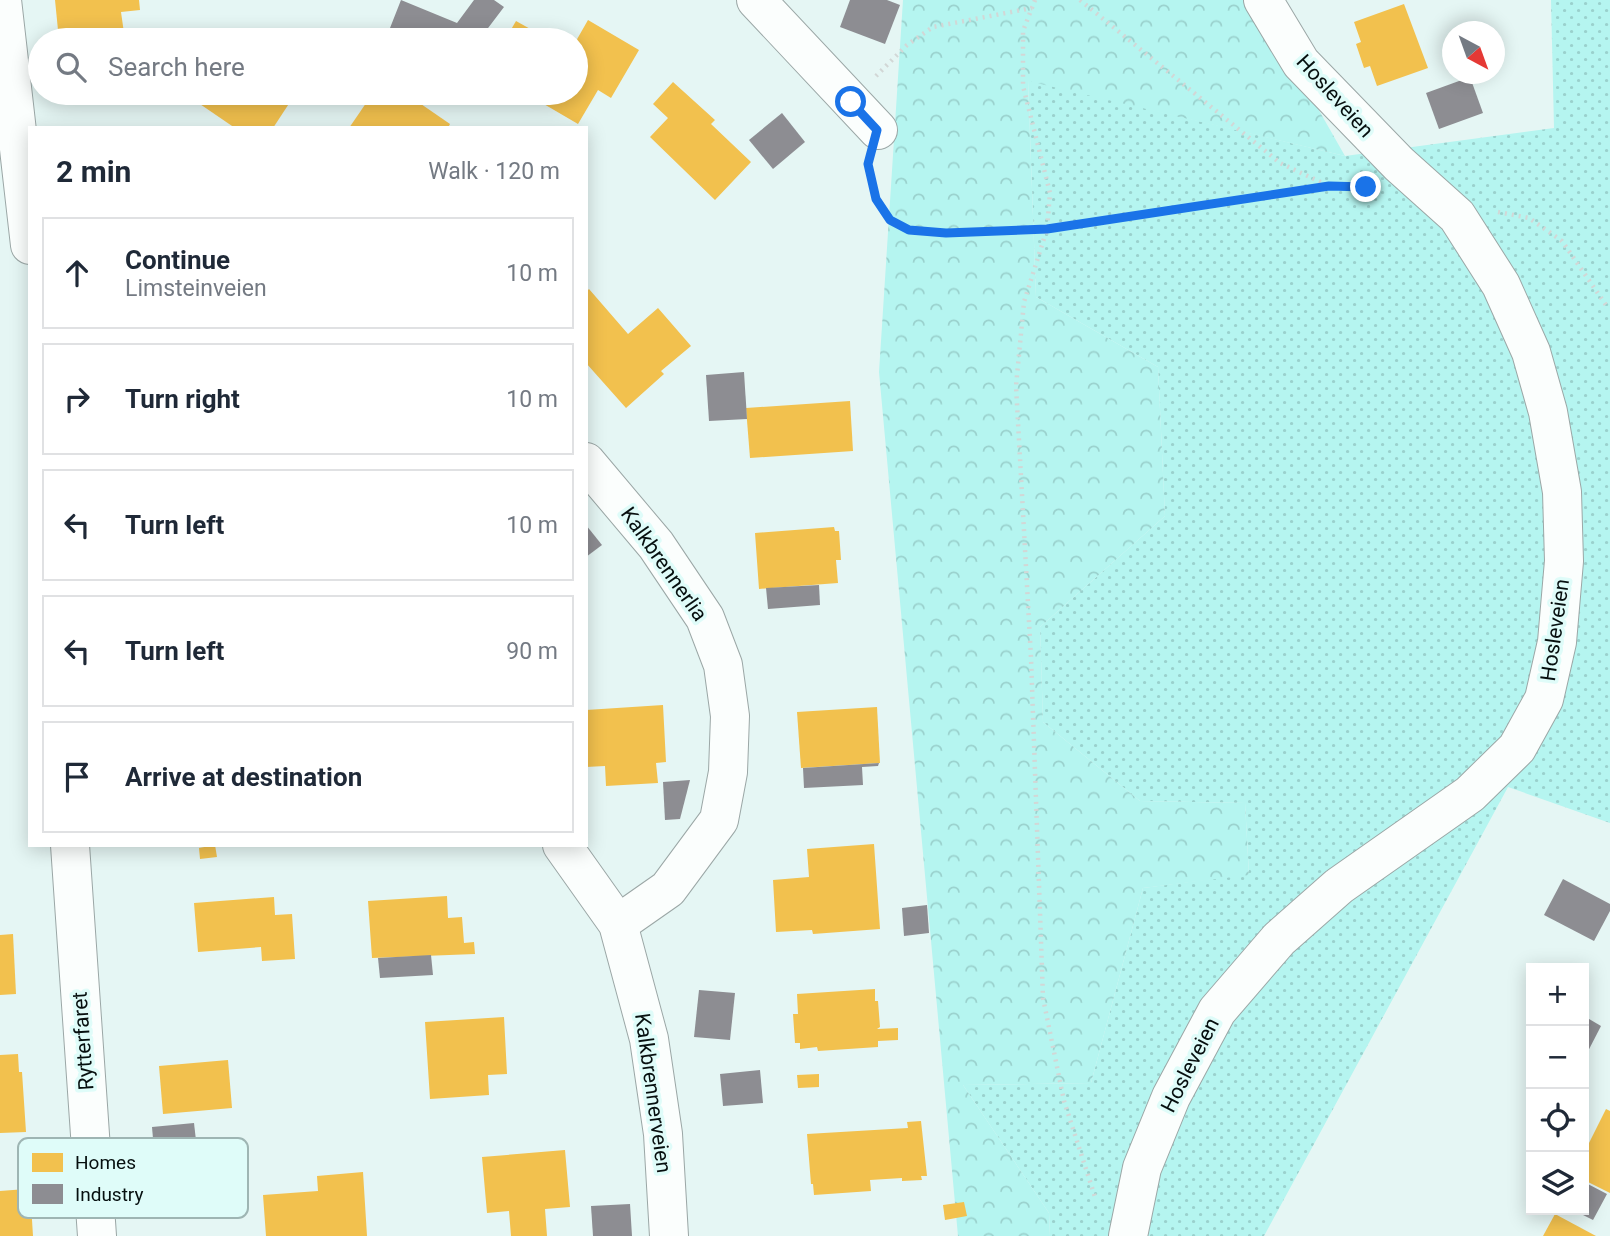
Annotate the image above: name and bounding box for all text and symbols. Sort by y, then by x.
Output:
north arrow [1442,21,1505,84]
search box [28,28,588,105]
icon: search [52,48,90,86]
street label: Hosleveien [1292,50,1378,142]
text: Search here [108,52,245,82]
route start [835,86,866,117]
text: 2 min [56,154,131,189]
text: Walk · 120 m [428,158,560,185]
route end [1350,171,1381,202]
text: Continue [125,245,230,275]
icon: ahead [58,254,96,292]
text: 10 m [506,260,558,287]
text: Limsteinveien [125,275,267,302]
icon: right [58,380,96,418]
text: Turn right [125,384,240,414]
text: 10 m [506,386,558,413]
street label: Kalkbrennerlia [616,503,712,625]
icon: left [58,506,96,544]
text: Turn left [125,510,224,540]
text: 10 m [506,512,558,539]
street label: Hosleveien [1536,577,1574,683]
icon: left [58,632,96,670]
text: Turn left [125,636,224,666]
text: 90 m [506,638,558,665]
icon: arrive [58,758,96,796]
text: Arrive at destination [125,762,362,792]
map controls [1526,963,1589,1215]
button: + [1526,963,1589,1026]
street label: Rytterfaret [68,991,98,1091]
street label: Kalkbrennerveien [630,1012,676,1174]
street label: Hosleveien [1156,1014,1224,1116]
button: − [1526,1026,1589,1089]
button: locate [1526,1089,1589,1152]
legend [18,1138,248,1218]
text: Homes [75,1151,136,1174]
button: layers [1526,1152,1589,1215]
text: Industry [75,1183,143,1206]

